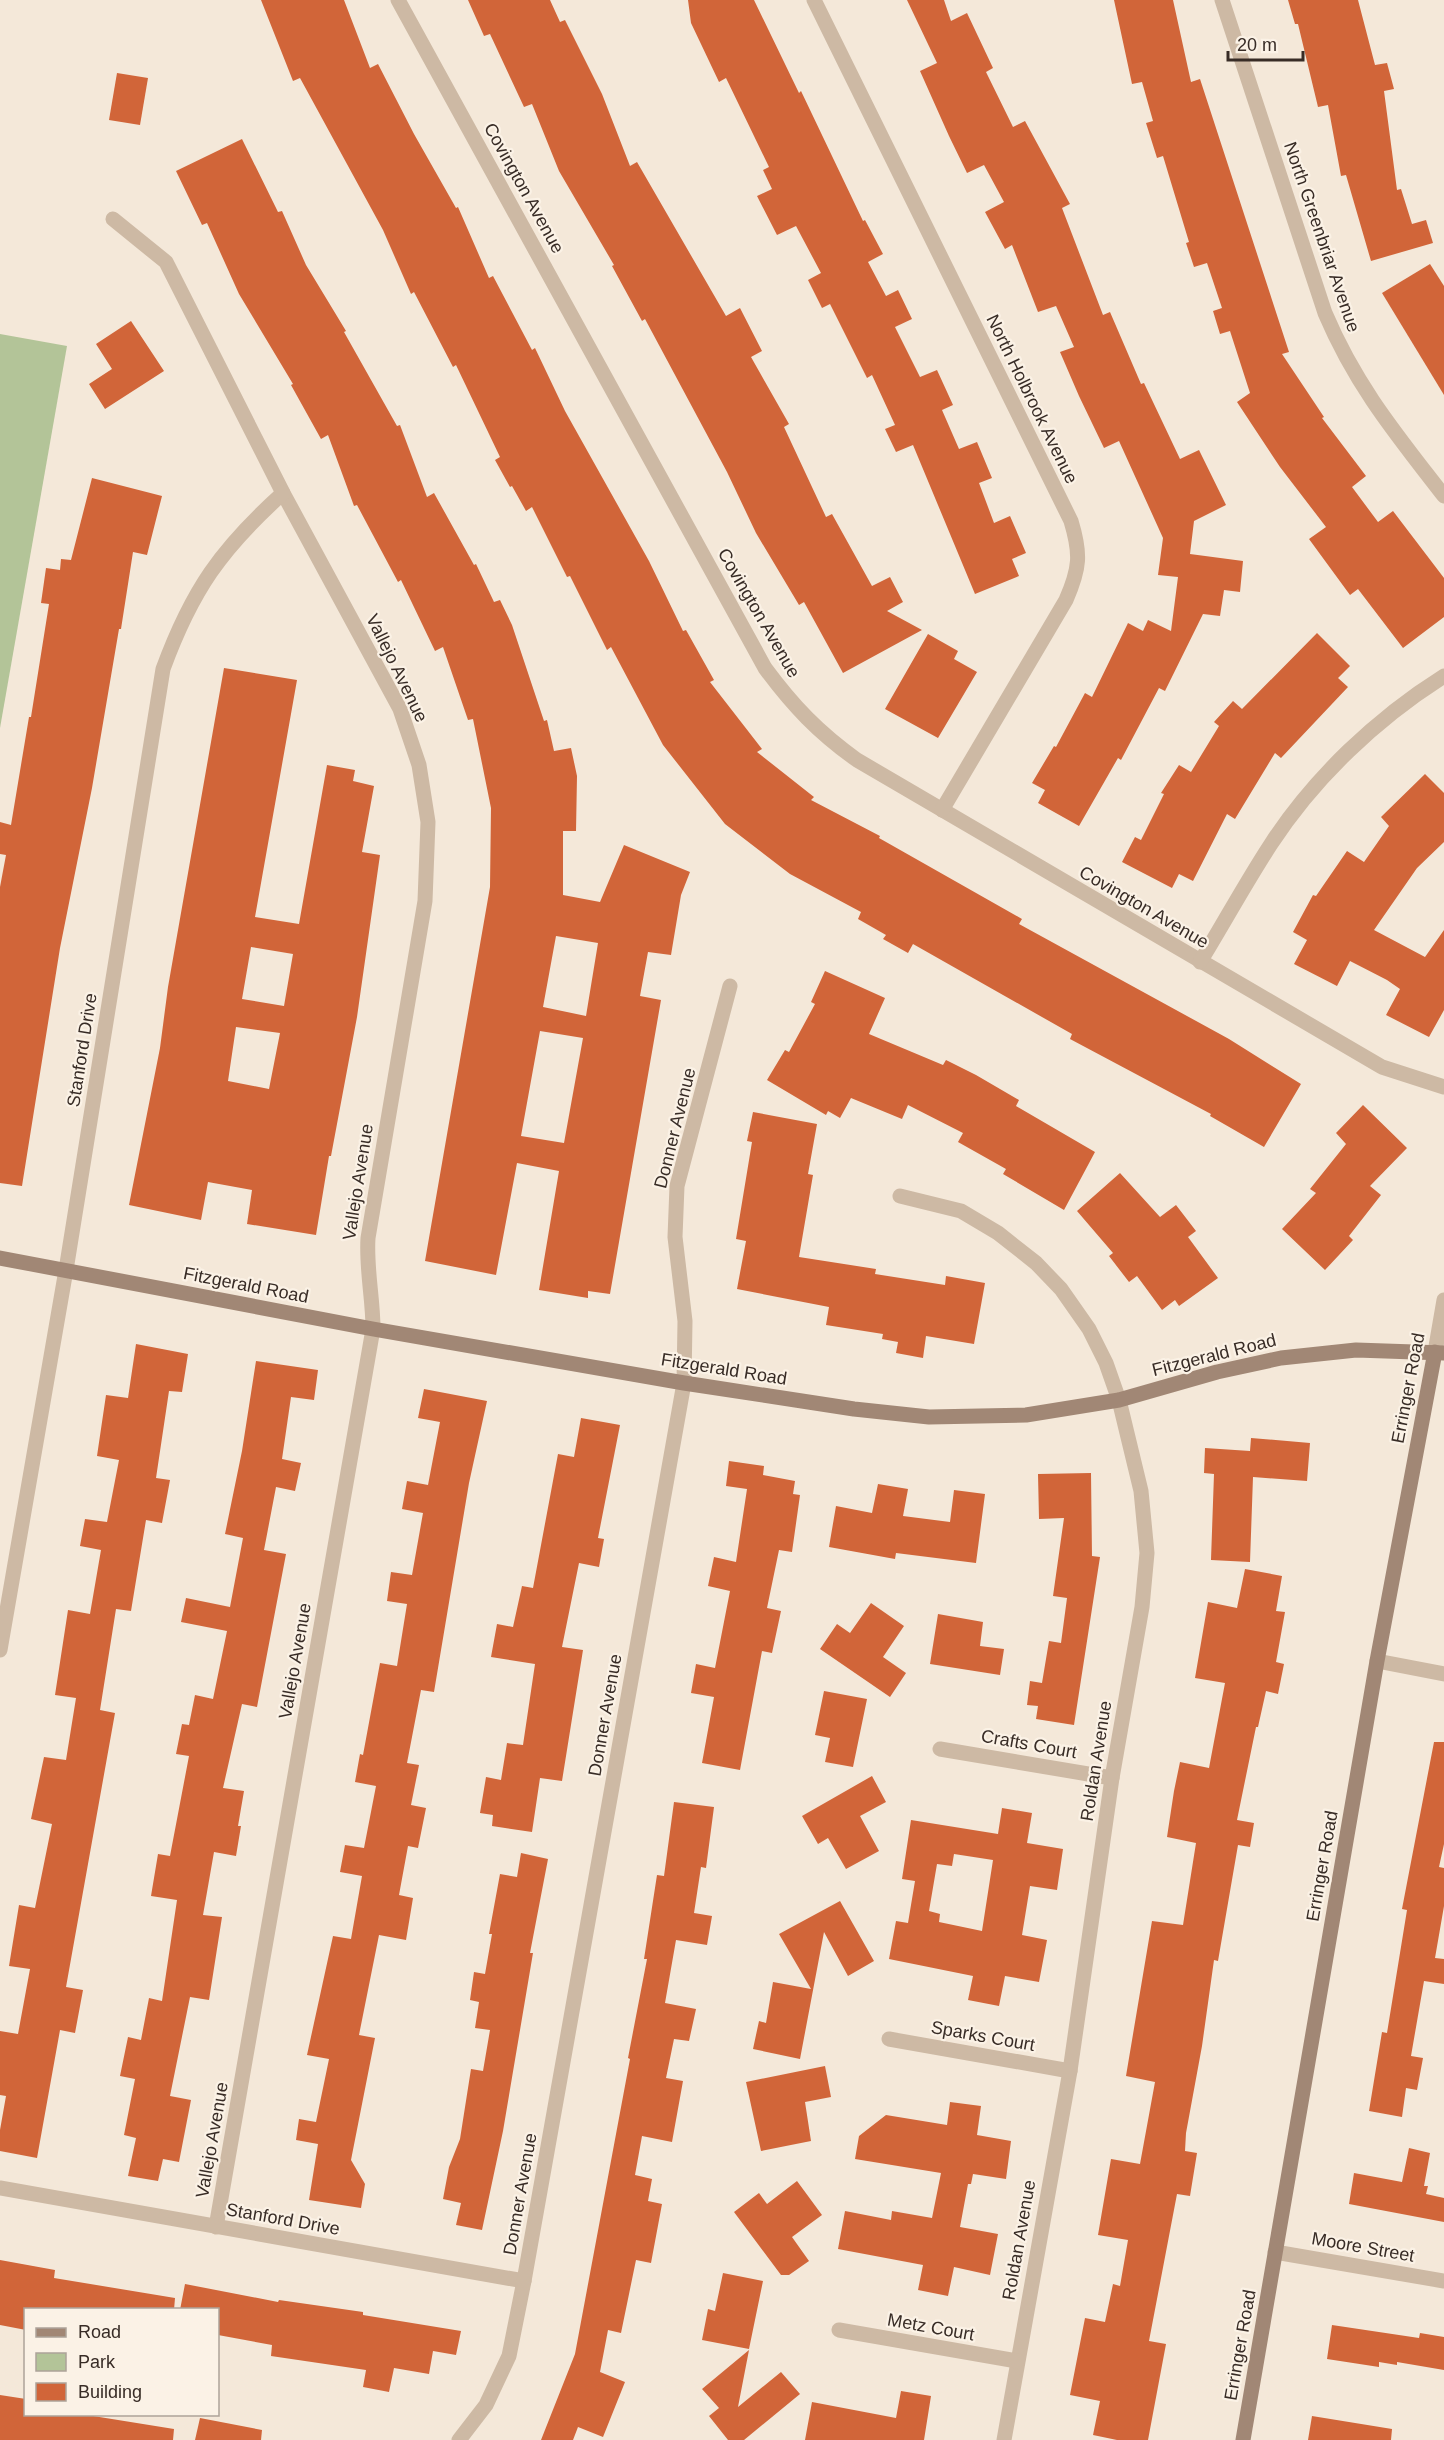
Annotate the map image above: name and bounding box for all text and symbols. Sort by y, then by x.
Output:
scale bar [1228,24,1303,62]
text: 20 m [1237,35,1277,55]
street label: Covington Avenue [480,119,568,257]
street label: North Greenbriar Avenue [1280,139,1364,335]
street label: North Holbrook Avenue [982,311,1082,487]
street label: Covington Avenue [714,545,804,681]
street label: Vallejo Avenue [362,611,432,725]
street label: Covington Avenue [1076,862,1212,952]
street label: Stanford Drive [63,992,101,1108]
street label: Donner Avenue [650,1066,700,1190]
street label: Vallejo Avenue [339,1122,377,1242]
street label: Fitzgerald Road [182,1263,310,1307]
street label: Fitzgerald Road [1150,1330,1278,1380]
street label: Erringer Road [1387,1331,1429,1445]
street label: Fitzgerald Road [660,1349,788,1389]
street label: Vallejo Avenue [275,1601,315,1721]
street label: Donner Avenue [584,1652,626,1778]
street label: Roldan Avenue [1077,1699,1115,1823]
street label: Crafts Court [979,1726,1079,1762]
street label: Erringer Road [1302,1809,1342,1923]
street label: Sparks Court [930,2017,1036,2055]
street label: Vallejo Avenue [192,2080,232,2200]
street label: Donner Avenue [499,2131,541,2257]
street label: Roldan Avenue [999,2178,1039,2302]
street label: Stanford Drive [225,2199,341,2239]
street label: Moore Street [1310,2228,1416,2266]
street label: Erringer Road [1220,2288,1260,2402]
legend [24,2308,219,2416]
street label: Metz Court [886,2310,976,2344]
text: Road [78,2322,121,2342]
text: Park [78,2352,116,2372]
text: Building [78,2382,142,2402]

